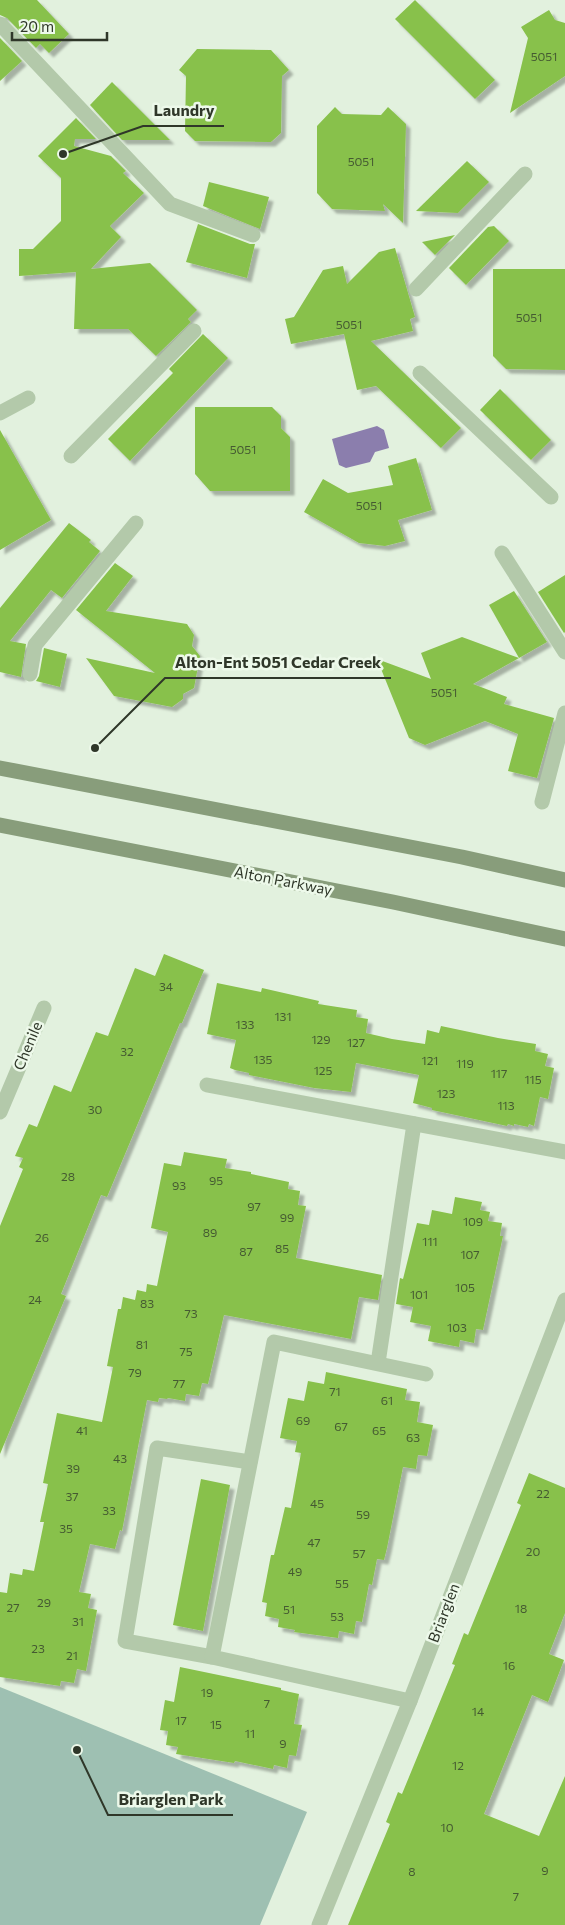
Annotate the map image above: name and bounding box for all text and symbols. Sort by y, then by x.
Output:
scale bar [12,10,108,42]
text: 20 m [20,17,54,35]
house number: 5051 [531,49,557,63]
callout: Laundry [143,95,224,126]
text: Laundry [154,100,215,119]
house number: 5051 [348,154,374,168]
house number: 5051 [516,310,542,324]
house number: 5051 [336,317,362,331]
house number: 5051 [230,442,256,456]
house number: 5051 [356,498,382,512]
callout: Alton-Ent 5051 Cedar Creek [165,647,391,678]
text: Alton-Ent 5051 Cedar Creek [175,652,382,671]
house number: 5051 [431,685,457,699]
street label: Alton Parkway [233,862,334,898]
house number: 34 [159,979,173,993]
house number: 131 [274,1009,292,1023]
house number: 133 [236,1017,255,1031]
street label: Chenile [9,1019,45,1073]
house number: 129 [311,1032,331,1046]
house number: 127 [347,1035,365,1049]
house number: 32 [120,1044,134,1058]
house number: 135 [254,1052,273,1066]
house number: 121 [422,1053,438,1067]
house number: 119 [456,1056,474,1070]
house number: 125 [314,1063,332,1077]
house number: 117 [491,1066,507,1080]
house number: 115 [524,1072,542,1086]
house number: 123 [437,1086,455,1100]
house number: 113 [497,1098,515,1112]
house number: 30 [88,1102,103,1116]
house number: 28 [61,1169,75,1183]
house number: 95 [209,1173,223,1187]
house number: 93 [172,1178,186,1192]
house number: 97 [247,1199,261,1213]
house number: 99 [280,1210,294,1224]
house number: 109 [463,1214,483,1228]
house number: 89 [203,1225,217,1239]
house number: 26 [35,1230,49,1244]
house number: 111 [422,1234,438,1248]
house number: 85 [275,1241,289,1255]
house number: 87 [239,1244,253,1258]
house number: 107 [460,1247,480,1261]
house number: 105 [455,1280,475,1294]
house number: 101 [410,1287,428,1301]
house number: 24 [28,1292,42,1306]
house number: 83 [140,1296,154,1310]
house number: 73 [184,1306,198,1320]
house number: 103 [447,1320,467,1334]
house number: 81 [136,1337,148,1351]
house number: 75 [179,1344,193,1358]
house number: 79 [128,1365,142,1379]
house number: 77 [173,1376,185,1390]
house number: 71 [329,1384,341,1398]
house number: 61 [381,1393,393,1407]
house number: 69 [296,1413,310,1427]
house number: 67 [334,1419,348,1433]
house number: 41 [76,1423,88,1437]
house number: 65 [372,1423,386,1437]
house number: 63 [406,1430,420,1444]
house number: 43 [113,1451,127,1465]
house number: 39 [66,1461,80,1475]
house number: 22 [536,1486,550,1500]
house number: 37 [65,1489,79,1503]
house number: 45 [310,1496,324,1510]
house number: 33 [102,1503,116,1517]
house number: 59 [356,1507,370,1521]
house number: 35 [59,1521,73,1535]
house number: 47 [307,1535,321,1549]
house number: 20 [526,1544,540,1558]
house number: 57 [352,1546,366,1560]
house number: 49 [288,1564,302,1578]
house number: 55 [335,1576,349,1590]
street label: Briarglen [424,1581,463,1645]
house number: 29 [37,1595,51,1609]
house number: 27 [7,1600,19,1614]
house number: 18 [515,1601,527,1615]
house number: 51 [283,1602,295,1616]
house number: 53 [330,1609,344,1623]
house number: 31 [72,1614,84,1628]
house number: 23 [31,1641,45,1655]
house number: 21 [66,1648,78,1662]
house number: 16 [503,1658,515,1672]
house number: 19 [201,1685,213,1699]
house number: 7 [264,1696,270,1710]
house number: 14 [472,1704,484,1718]
house number: 17 [175,1713,187,1727]
house number: 15 [210,1717,222,1731]
house number: 11 [245,1726,255,1740]
house number: 9 [279,1736,287,1750]
house number: 12 [452,1758,464,1772]
callout: Briarglen Park [108,1784,233,1815]
text: Briarglen Park [118,1789,224,1808]
house number: 10 [441,1820,454,1834]
house number: 9 [541,1863,549,1877]
house number: 8 [408,1864,416,1878]
house number: 7 [513,1889,519,1903]

